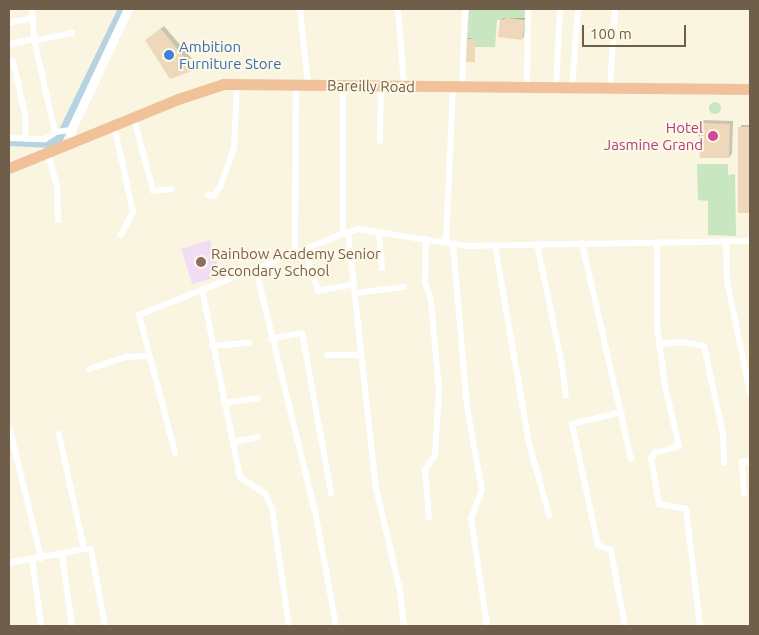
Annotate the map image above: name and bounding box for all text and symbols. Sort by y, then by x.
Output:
scale bar [584,15,688,47]
text: 100 m [590,25,632,42]
place label: Ambition Furniture Store [179,37,281,72]
marker: Ambition Furniture Store [163,49,175,61]
street label: Bareilly Road [327,76,415,96]
place label: Hotel Jasmine Grand [604,118,703,153]
marker: Hotel Jasmine Grand [707,130,719,142]
place label: Rainbow Academy Senior Secondary School [211,244,381,279]
marker: Rainbow Academy Senior Secondary School [195,256,207,268]

